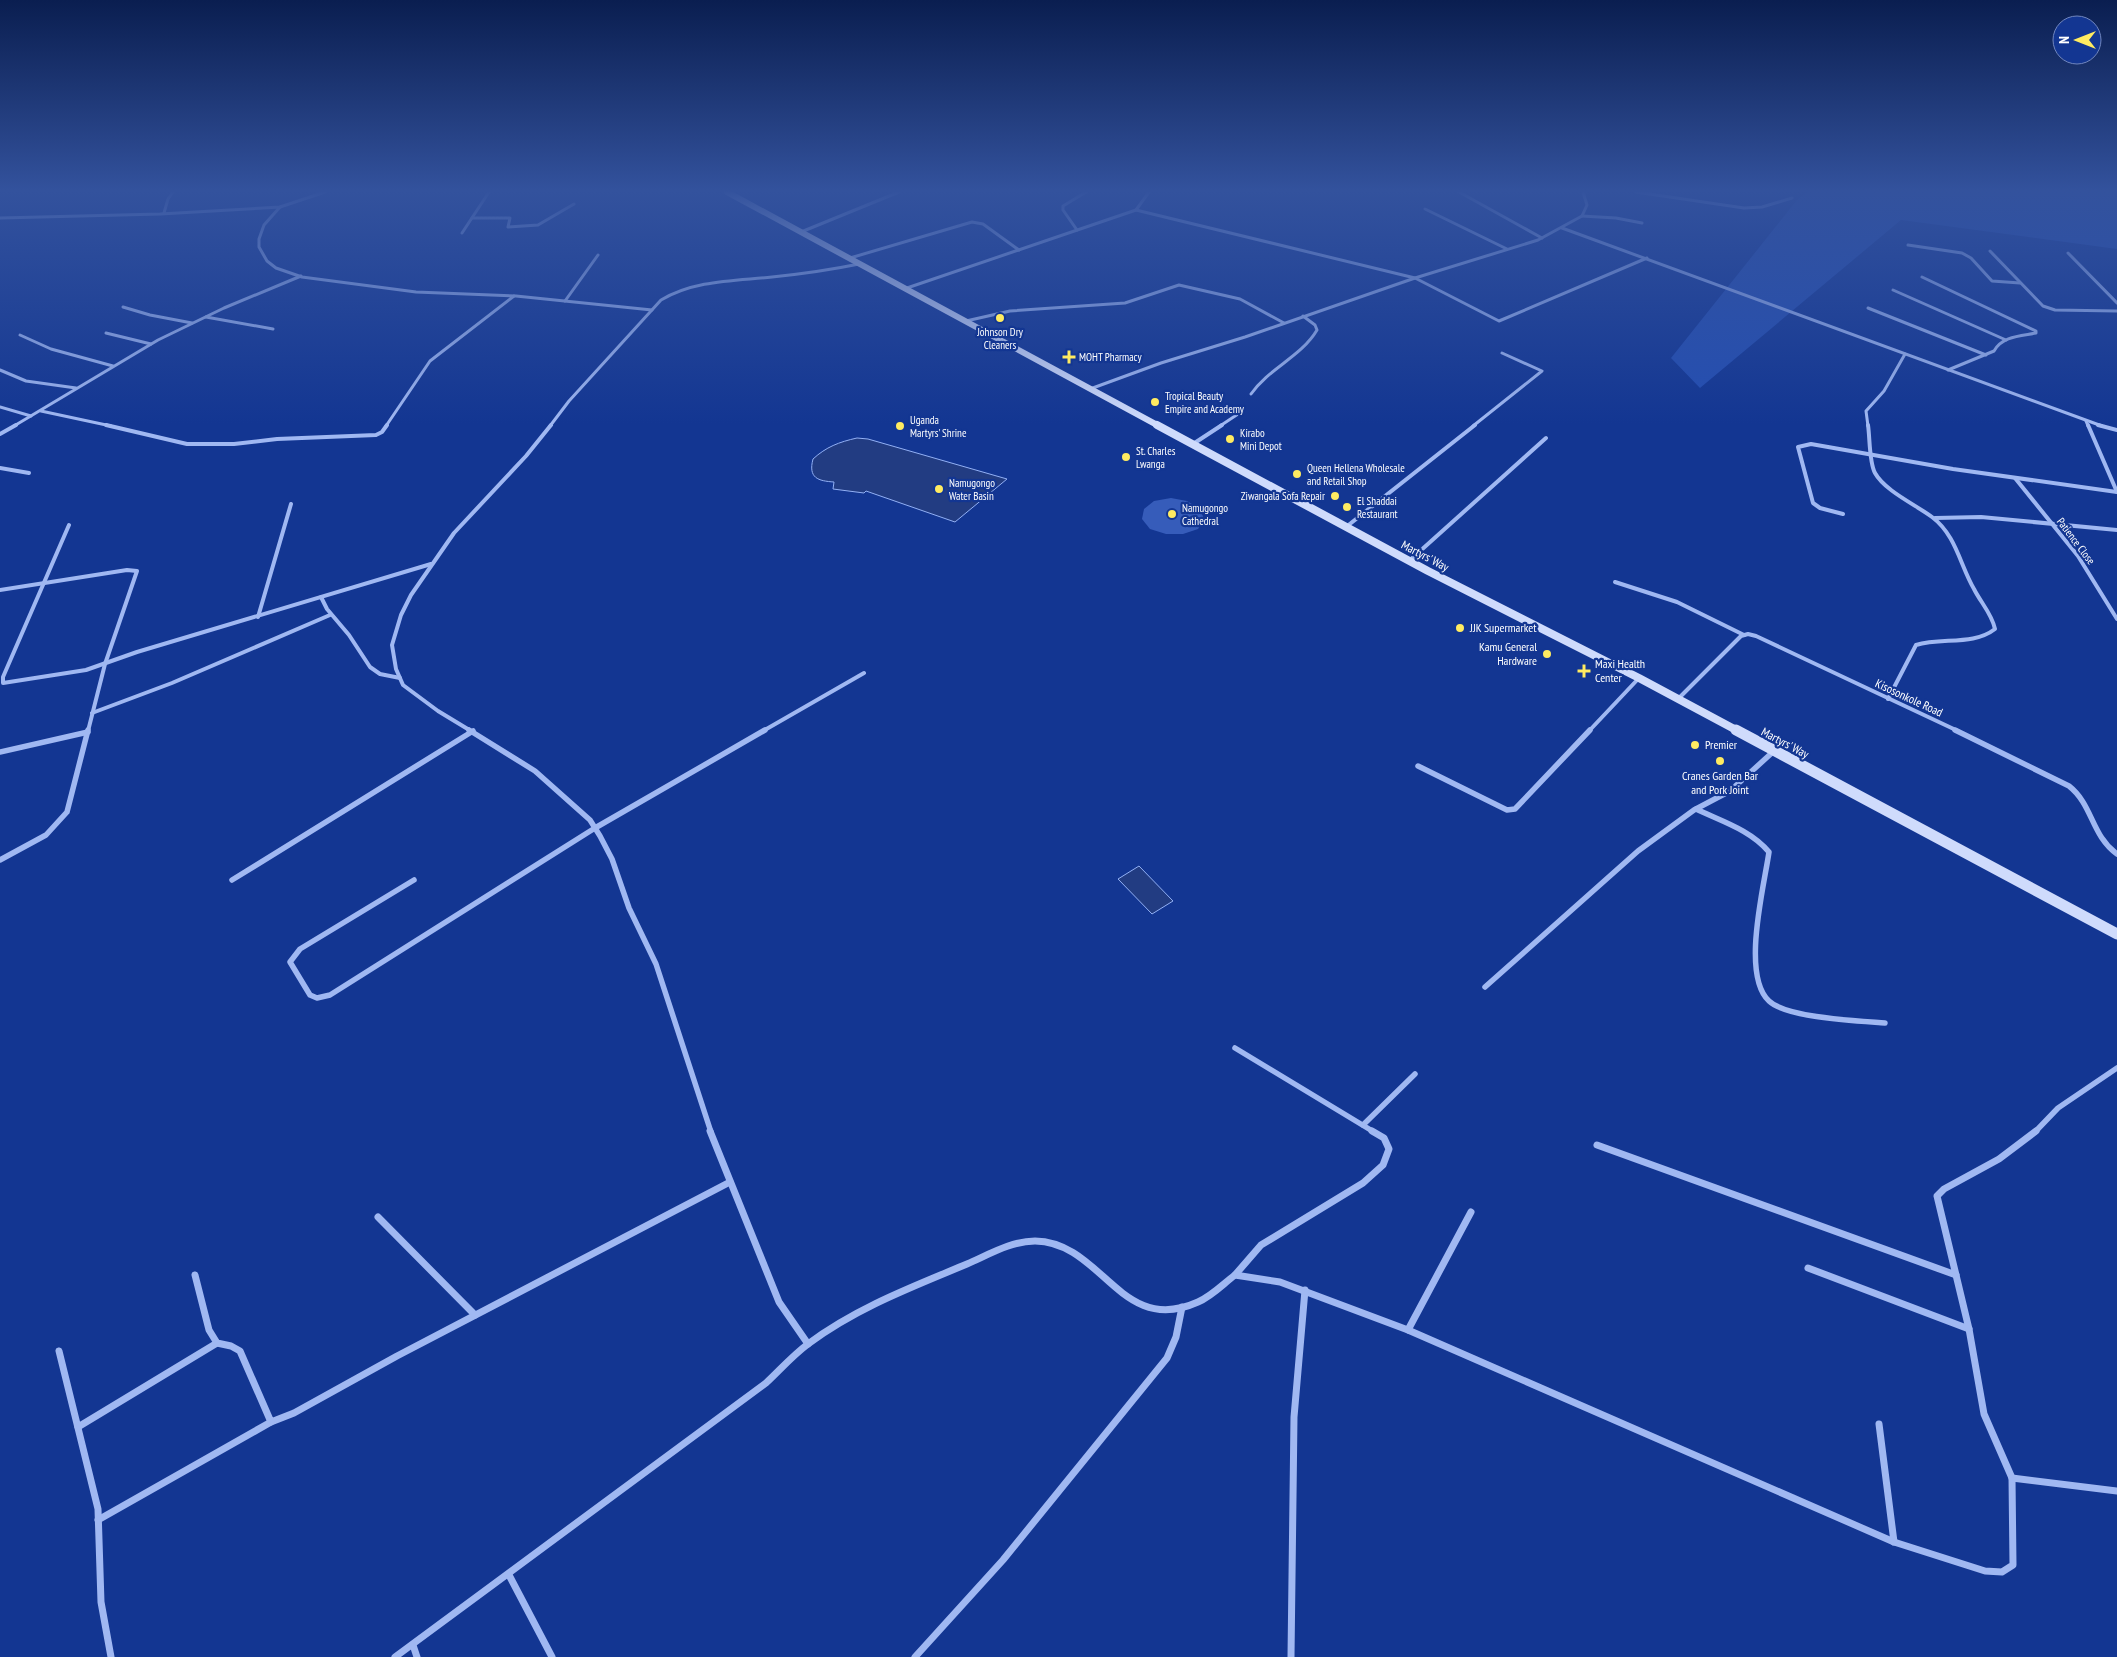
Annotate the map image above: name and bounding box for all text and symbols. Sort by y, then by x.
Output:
north arrow [2052,15,2102,65]
text: N [2055,36,2073,44]
marker: Johnson Dry Cleaners [994,312,1006,324]
place label: Johnson Dry Cleaners [976,325,1024,352]
place label: MOHT Pharmacy [1079,350,1142,364]
marker: MOHT Pharmacy [1063,351,1075,363]
place label: Tropical Beauty Empire and Academy [1165,389,1245,416]
marker: Tropical Beauty Empire and Academy [1149,396,1161,408]
place label: Uganda Martyrs' Shrine [910,413,967,440]
marker: Uganda Martyrs' Shrine [894,420,906,432]
place label: Kirabo Mini Depot [1240,426,1282,453]
marker: Kirabo Mini Depot [1224,433,1236,445]
place label: St. Charles Lwanga [1136,444,1176,471]
marker: St. Charles Lwanga [1120,451,1132,463]
place label: Queen Hellena Wholesale and Retail Shop [1307,461,1405,488]
marker: Queen Hellena Wholesale and Retail Shop [1291,468,1303,480]
place label: Namugongo Water Basin [949,476,995,503]
marker: Namugongo Water Basin [933,483,945,495]
place label: Ziwangala Sofa Repair [1241,489,1325,503]
marker: Ziwangala Sofa Repair [1329,490,1341,502]
place label: El Shaddai Restaurant [1357,494,1398,521]
place label: Namugongo Cathedral [1182,501,1228,528]
marker: El Shaddai Restaurant [1341,501,1353,513]
marker: Namugongo Cathedral [1166,508,1178,520]
street label: Patience Close [2054,515,2098,568]
street label: Martyrs' Way [1399,537,1452,575]
place label: JJK Supermarket [1469,620,1537,635]
marker: JJK Supermarket [1454,622,1466,634]
place label: Kamu General Hardware [1479,639,1537,668]
marker: Kamu General Hardware [1541,648,1553,660]
place label: Maxi Health Center [1595,656,1645,685]
marker: Maxi Health Center [1577,664,1591,678]
street label: Kisosonkole Road [1873,675,1945,720]
street label: Martyrs' Way [1759,724,1812,762]
place label: Premier [1705,737,1738,752]
marker: Premier [1689,739,1701,751]
marker: Cranes Garden Bar and Pork Joint [1714,755,1726,767]
place label: Cranes Garden Bar and Pork Joint [1682,768,1759,797]

